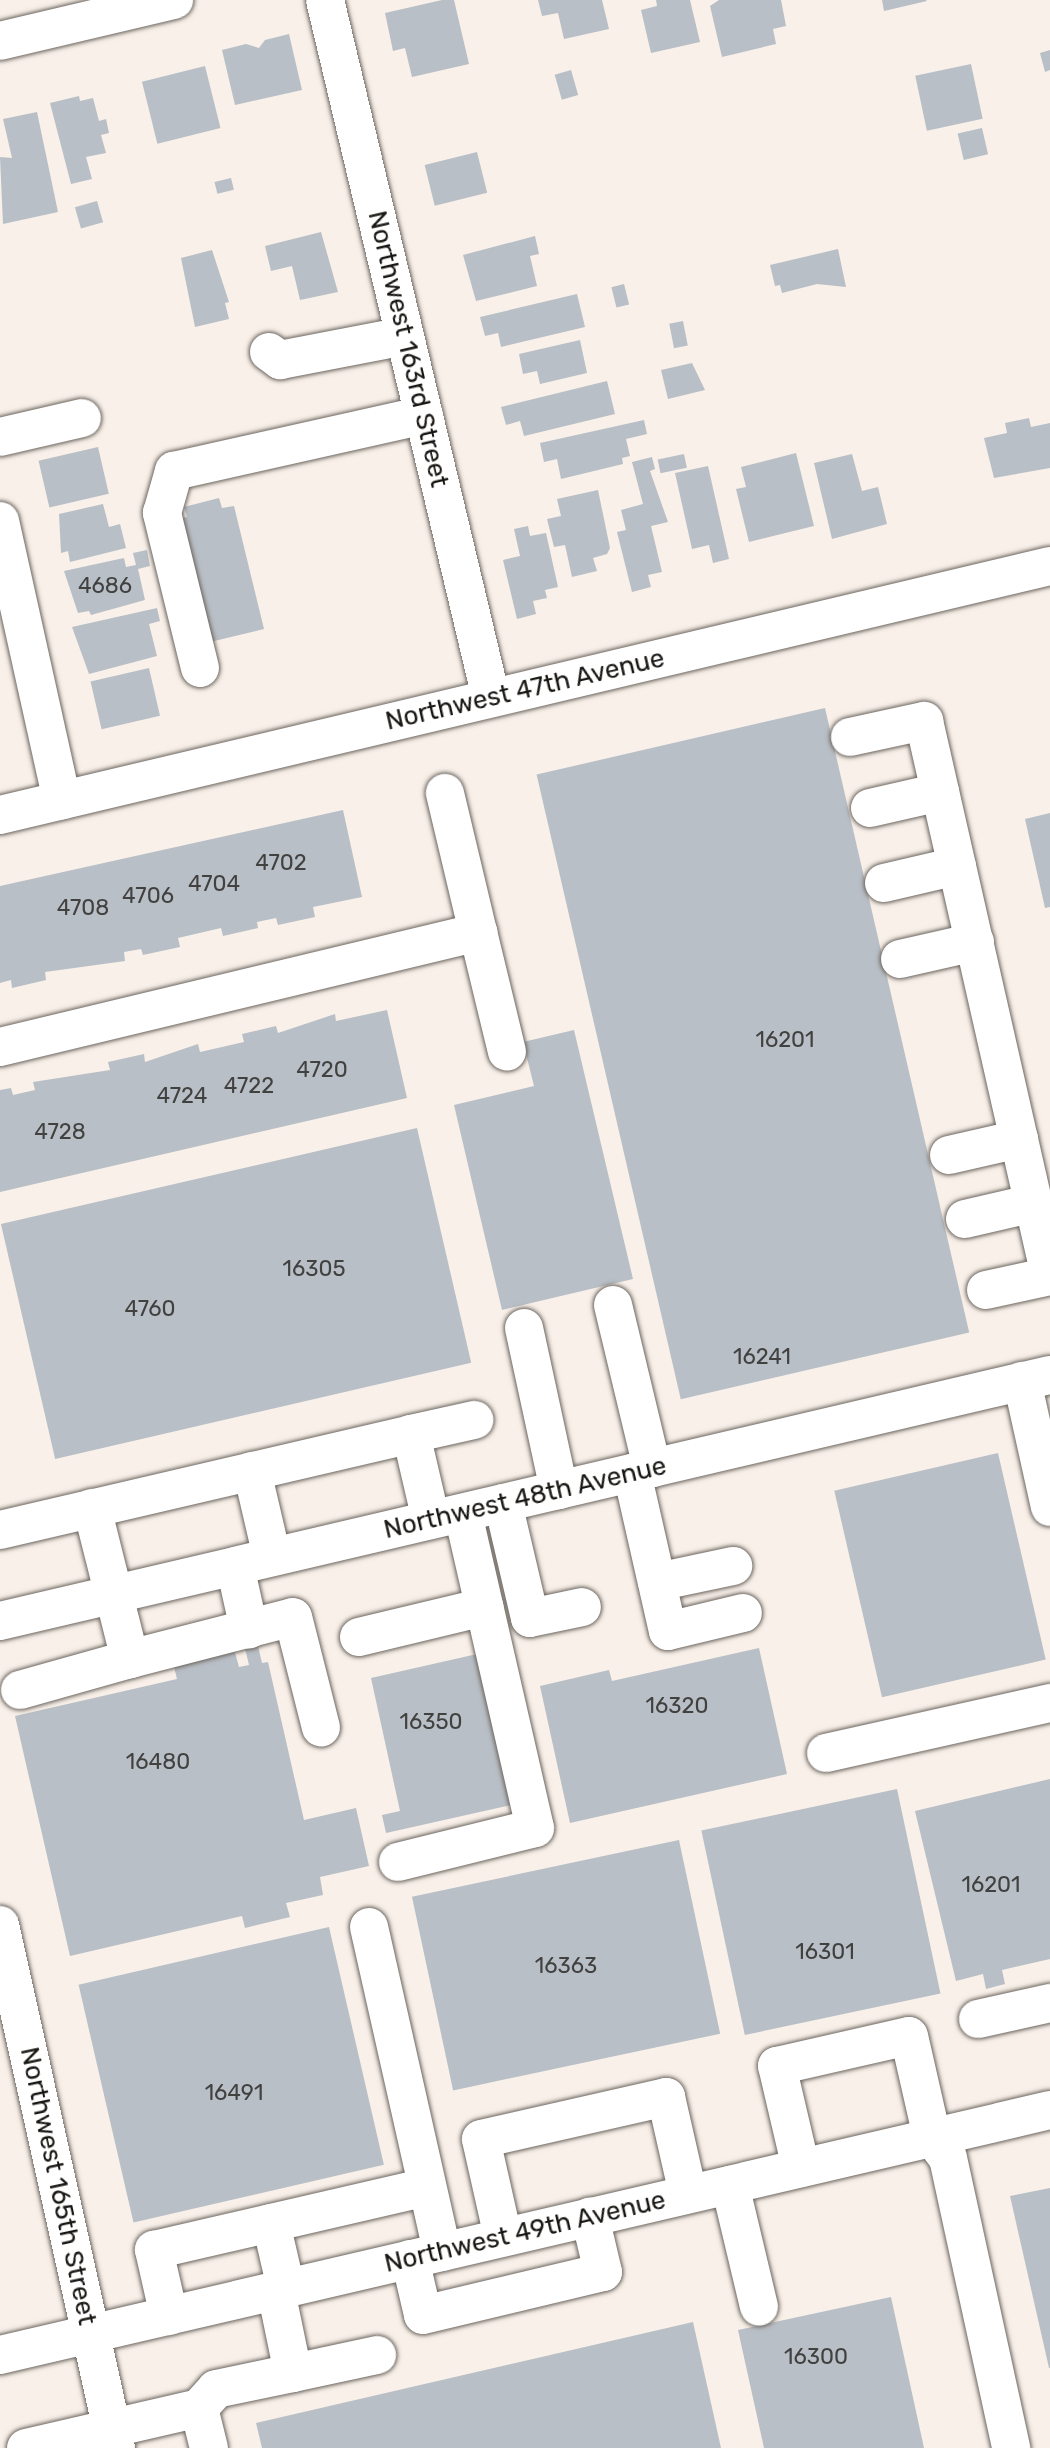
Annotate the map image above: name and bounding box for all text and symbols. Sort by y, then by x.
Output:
street label: Northwest 163rd Street [361,208,455,490]
house number: 4686 [78,573,132,599]
street label: Northwest 47th Avenue [382,643,668,737]
house number: 4702 [255,850,307,876]
house number: 4704 [188,871,240,897]
house number: 4706 [122,883,174,909]
house number: 4708 [57,895,109,921]
house number: 16201 [756,1027,814,1053]
house number: 4720 [296,1057,348,1083]
house number: 4722 [224,1073,274,1099]
house number: 4724 [157,1083,207,1109]
house number: 4728 [34,1119,86,1145]
house number: 16305 [283,1256,345,1282]
house number: 4760 [124,1296,176,1322]
house number: 16241 [733,1344,791,1370]
street label: Northwest 48th Avenue [380,1450,670,1546]
house number: 16320 [646,1693,708,1719]
house number: 16350 [400,1709,462,1735]
house number: 16480 [126,1749,190,1775]
house number: 16201 [962,1872,1020,1898]
house number: 16301 [795,1939,855,1965]
house number: 16363 [535,1953,597,1979]
street label: Northwest 165th Street [13,2044,103,2328]
house number: 16491 [205,2080,263,2106]
street label: Northwest 49th Avenue [381,2184,669,2280]
house number: 16300 [784,2344,848,2370]

